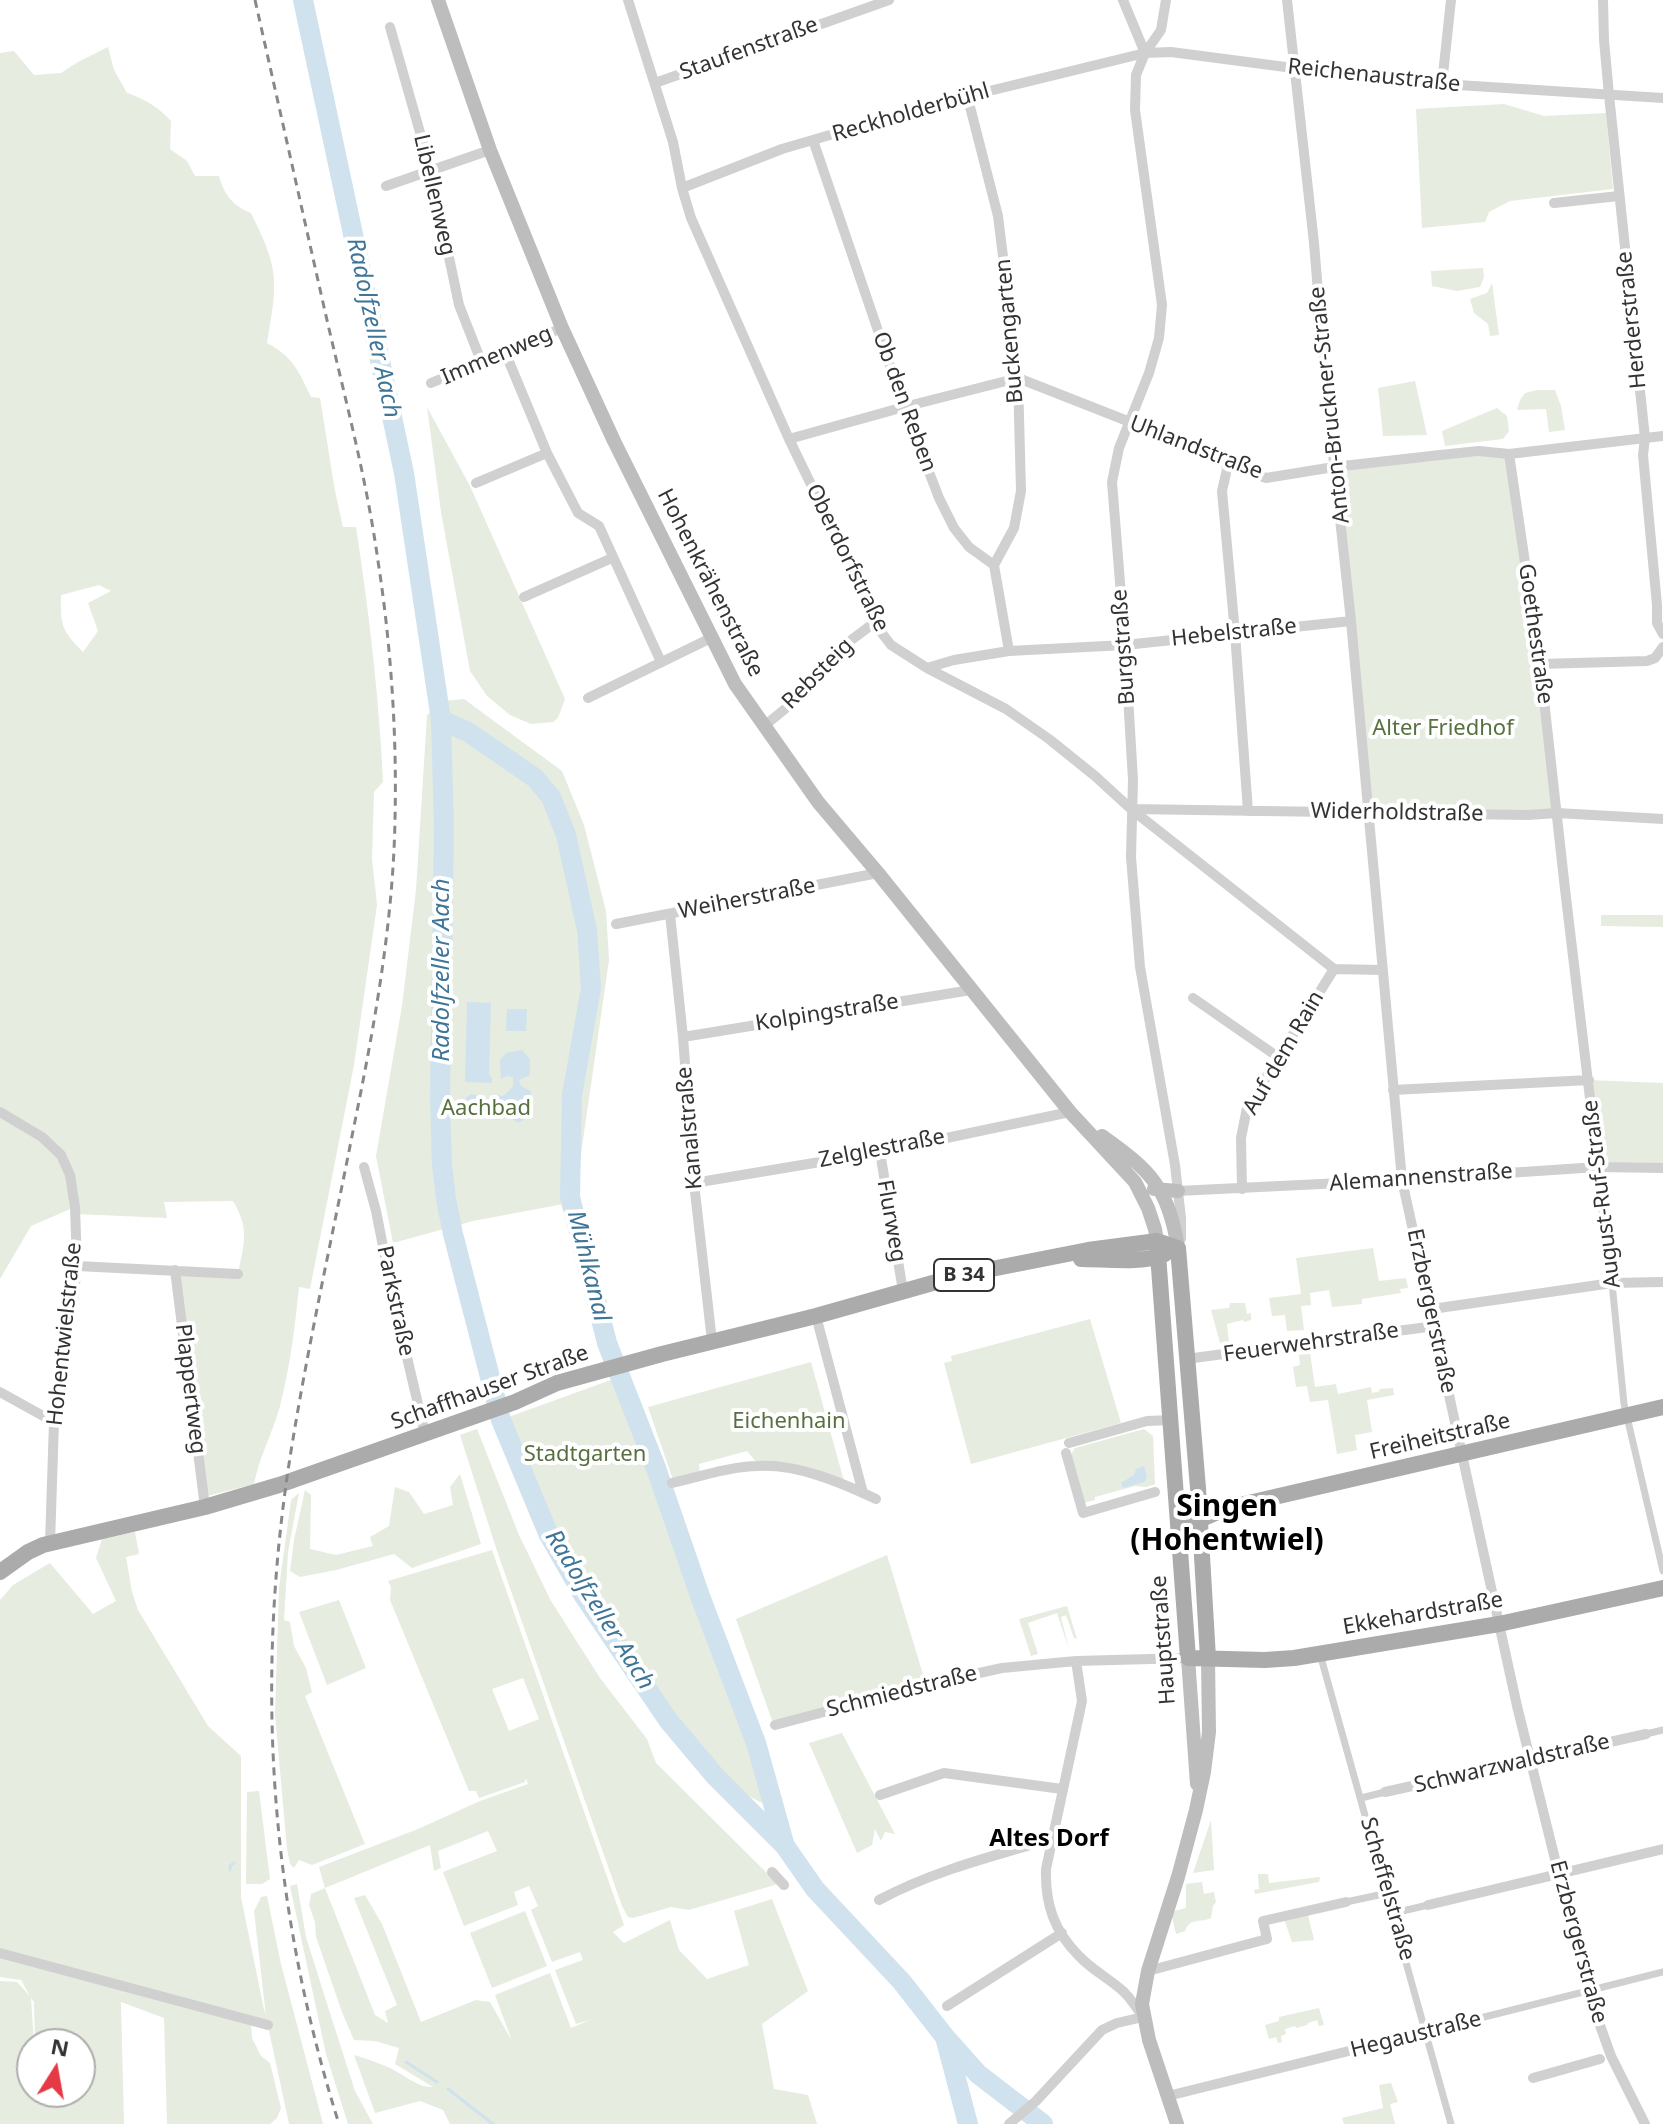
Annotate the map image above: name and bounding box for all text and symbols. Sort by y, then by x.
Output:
street label: Staufenstraße [676,12,822,86]
street label: Reichenaustraße [1286,54,1462,98]
street label: Reckholderbühl [829,78,993,148]
street label: Libellenweg [407,132,461,258]
water label: Radolfzeller Aach [340,235,406,421]
street label: Herderstraße [1612,250,1652,390]
street label: Buckengarten [991,258,1029,404]
street label: Anton-Bruckner-Straße [1304,285,1356,525]
street label: Immenweg [438,321,556,391]
street label: Ob den Reben [866,328,942,476]
street label: Uhlandstraße [1126,410,1266,486]
street label: Oberdorfstraße [800,480,894,636]
street label: Hohenkrähenstraße [651,485,769,681]
street label: Goethestraße [1512,562,1558,706]
street label: Burgstraße [1107,588,1141,706]
street label: Hebelstraße [1170,613,1298,653]
street label: Rebsteig [777,633,859,715]
park label: Alter Friedhof [1372,716,1514,742]
street label: Widerholdstraße [1310,798,1484,828]
street label: Weiherstraße [676,873,818,925]
water label: Radolfzeller Aach [428,878,456,1062]
street label: Auf dem Rain [1238,986,1330,1120]
street label: Kolpingstraße [753,989,901,1037]
street label: Kanalstraße [671,1065,709,1191]
park label: Aachbad [441,1096,531,1122]
street label: August-Ruf-Straße [1577,1098,1627,1290]
street label: Zelglestraße [817,1124,947,1174]
street label: Alemannenstraße [1328,1158,1514,1198]
street label: Flurweg [871,1178,911,1264]
water label: Mühlkanal [560,1208,616,1324]
street label: Erzbergerstraße [1401,1226,1461,1396]
street label: Hohentwielstraße [42,1241,88,1427]
street label: Parkstraße [370,1243,420,1359]
road number: B 34 [934,1259,994,1291]
street label: Feuerwehrstraße [1221,1318,1401,1368]
street label: Plappertweg [169,1322,211,1456]
street label: Schaffhauser Straße [388,1340,592,1436]
street label: Freiheitstraße [1367,1408,1513,1466]
park label: Eichenhain [732,1409,846,1435]
park label: Stadtgarten [524,1442,646,1468]
district label: Singen (Hohentwiel) [1130,1489,1324,1560]
water label: Radolfzeller Aach [538,1525,660,1695]
street label: Hauptstraße [1146,1575,1182,1705]
street label: Ekkehardstraße [1341,1587,1505,1641]
street label: Schmiedstraße [824,1661,980,1723]
street label: Schwarzwaldstraße [1412,1729,1612,1799]
street label: Scheffelstraße [1354,1814,1420,1964]
district label: Altes Dorf [989,1825,1109,1853]
street label: Erzbergerstraße [1544,1858,1612,2026]
street label: Hegaustraße [1348,2006,1484,2064]
north arrow [16,2028,96,2108]
text: N [49,2030,72,2063]

